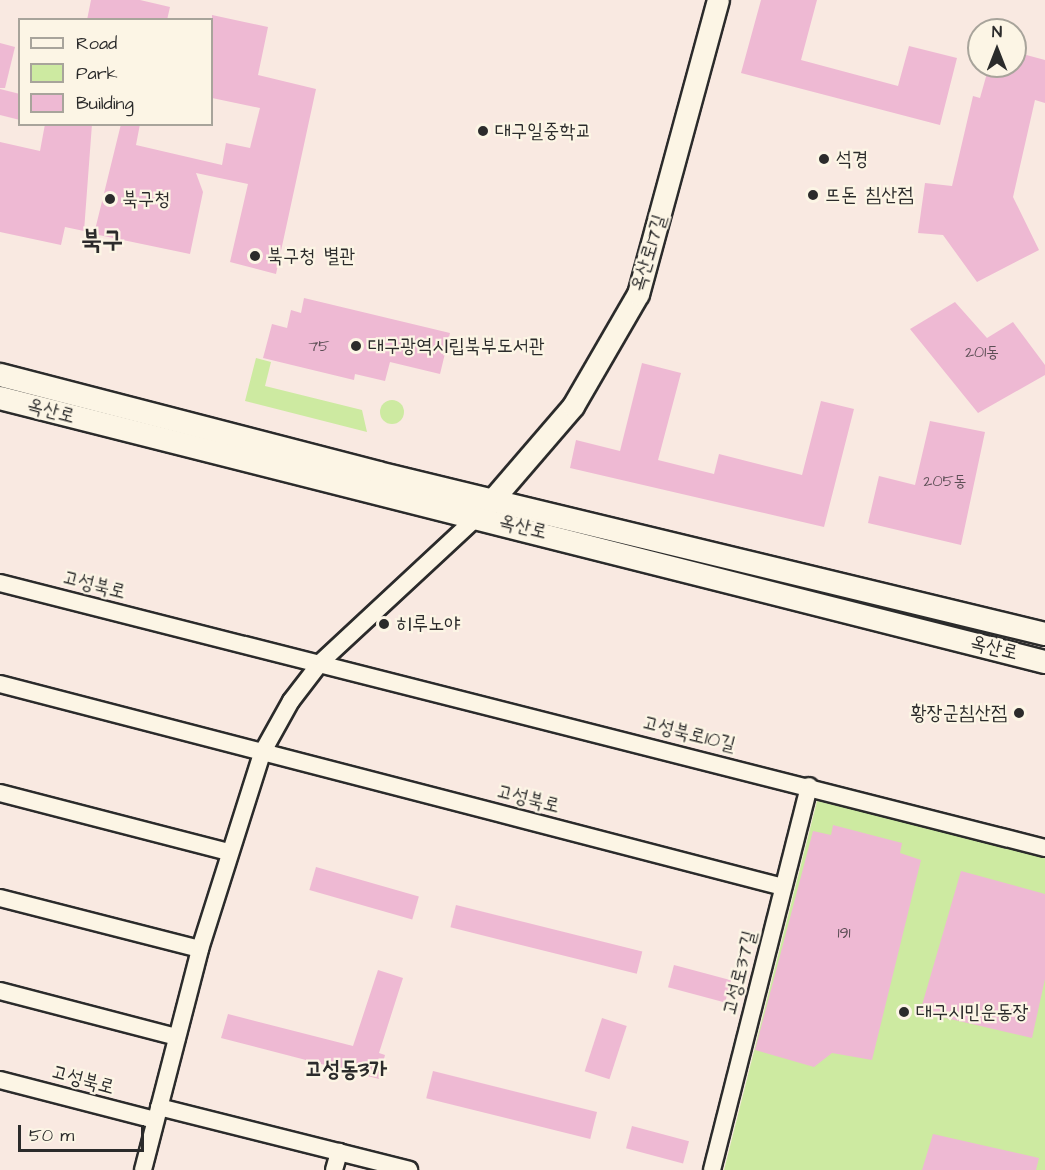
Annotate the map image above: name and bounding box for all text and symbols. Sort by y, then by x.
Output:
legend [18,18,213,126]
north arrow [967,18,1027,78]
text: N [992,21,1002,43]
text: Road [76,31,117,56]
text: Park [76,61,118,86]
text: Building [76,91,134,116]
place label: 대구일중학교 [495,119,592,143]
marker: 대구일중학교 [476,124,490,138]
place label: 석경 [836,147,868,171]
marker: 석경 [817,152,831,166]
place label: 뜨돈 침산점 [825,183,913,207]
place label: 북구청 [122,187,170,211]
marker: 뜨돈 침산점 [806,188,820,202]
marker: 북구청 [103,192,117,206]
street label: 옥산로17길 [626,212,672,294]
district label: 북구 [81,225,123,257]
place label: 북구청 별관 [267,244,355,268]
marker: 북구청 별관 [248,249,262,263]
place label: 대구광역시립북부도서관 [368,334,545,358]
house number: 75 [308,336,330,356]
marker: 대구광역시립북부도서관 [349,339,363,353]
house number: 201동 [965,342,999,362]
street label: 옥산로 [25,393,77,429]
house number: 205동 [923,471,967,491]
street label: 옥산로 [497,510,549,544]
street label: 고성북로 [60,566,128,604]
place label: 히루노야 [396,612,460,636]
marker: 히루노야 [377,617,391,631]
street label: 옥산로 [968,631,1020,665]
place label: 황장군침산점 [910,701,1007,725]
marker: 황장군침산점 [1012,706,1026,720]
street label: 고성북로10길 [640,711,738,757]
street label: 고성북로 [494,780,562,818]
house number: 191 [837,923,851,943]
street label: 고성로37길 [718,928,762,1018]
place label: 대구시민운동장 [916,1000,1029,1024]
marker: 대구시민운동장 [897,1005,911,1019]
district label: 고성동3가 [305,1057,387,1083]
street label: 고성북로 [49,1060,117,1100]
scale bar [21,1113,147,1151]
text: 50 m [29,1123,74,1148]

